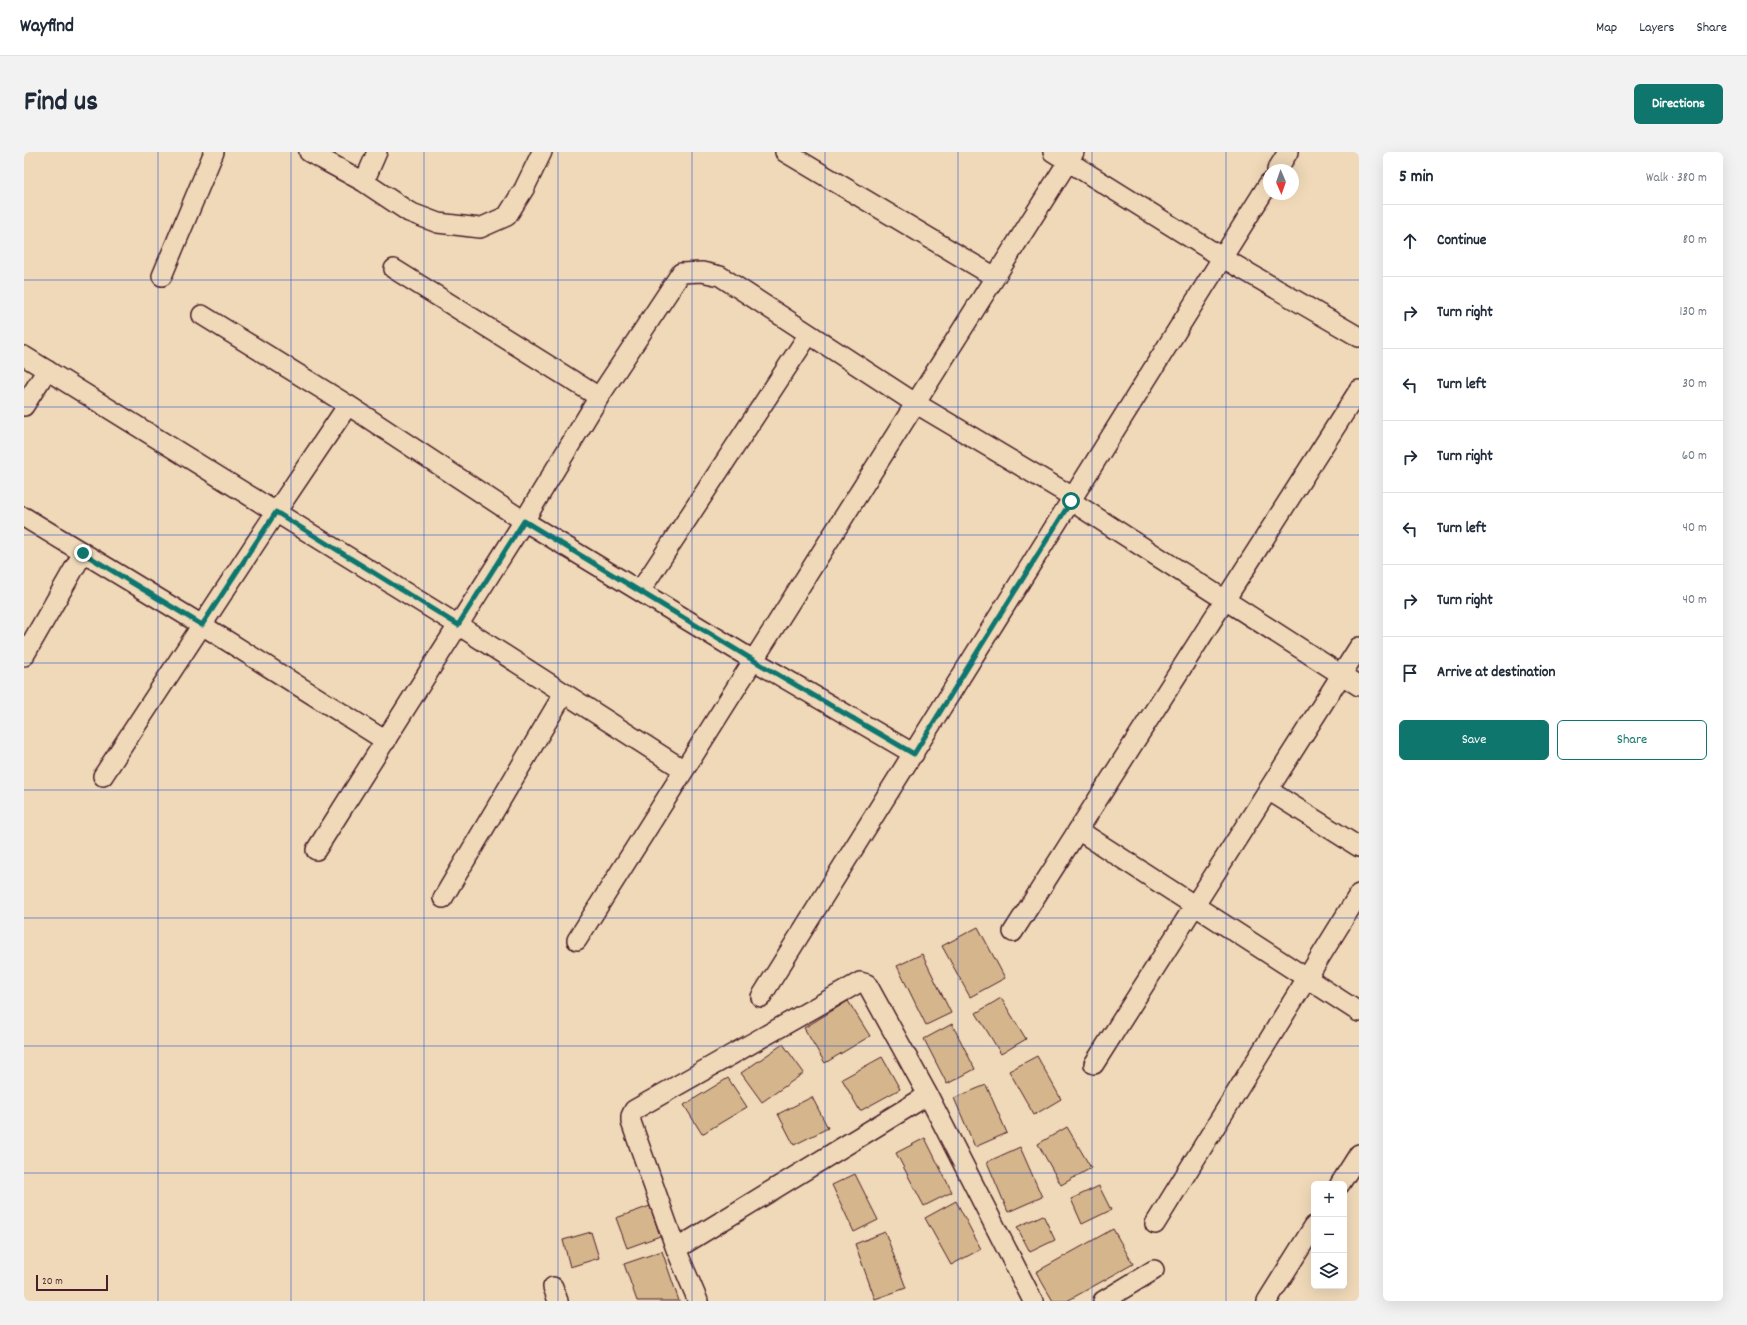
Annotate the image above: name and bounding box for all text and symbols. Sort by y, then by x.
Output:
text: Wayfind [20,14,74,41]
text: Map [1596,18,1617,38]
text: Layers [1639,18,1674,38]
text: Share [1696,18,1727,38]
text: Find us [24,84,98,124]
button: Directions [1634,84,1723,124]
north arrow [1263,164,1299,200]
text: 5 min [1399,166,1433,190]
text: Walk · 380 m [1646,169,1707,188]
icon: ahead [1399,230,1421,252]
text: Continue [1437,230,1486,252]
text: 80 m [1683,231,1707,250]
icon: right [1399,302,1421,324]
text: Turn right [1437,302,1493,324]
text: 130 m [1679,303,1707,322]
icon: left [1399,374,1421,396]
text: Turn left [1437,374,1486,396]
text: 30 m [1682,375,1707,394]
icon: right [1399,446,1421,468]
text: Turn right [1437,446,1493,468]
text: 60 m [1682,447,1707,466]
route start [1062,492,1080,510]
icon: left [1399,518,1421,540]
text: Turn left [1437,518,1486,540]
text: 40 m [1683,519,1707,538]
route end [74,544,92,562]
icon: right [1399,590,1421,612]
text: Turn right [1437,590,1493,612]
text: 40 m [1683,591,1707,610]
icon: arrive [1399,662,1421,684]
text: Arrive at destination [1437,662,1555,684]
button: Save [1399,720,1549,760]
button: Share [1557,720,1707,760]
map controls [1311,1181,1347,1289]
button: + [1311,1181,1347,1217]
button: − [1311,1217,1347,1253]
button: layers [1311,1253,1347,1289]
scale bar [36,1273,108,1292]
text: 20 m [42,1274,63,1290]

